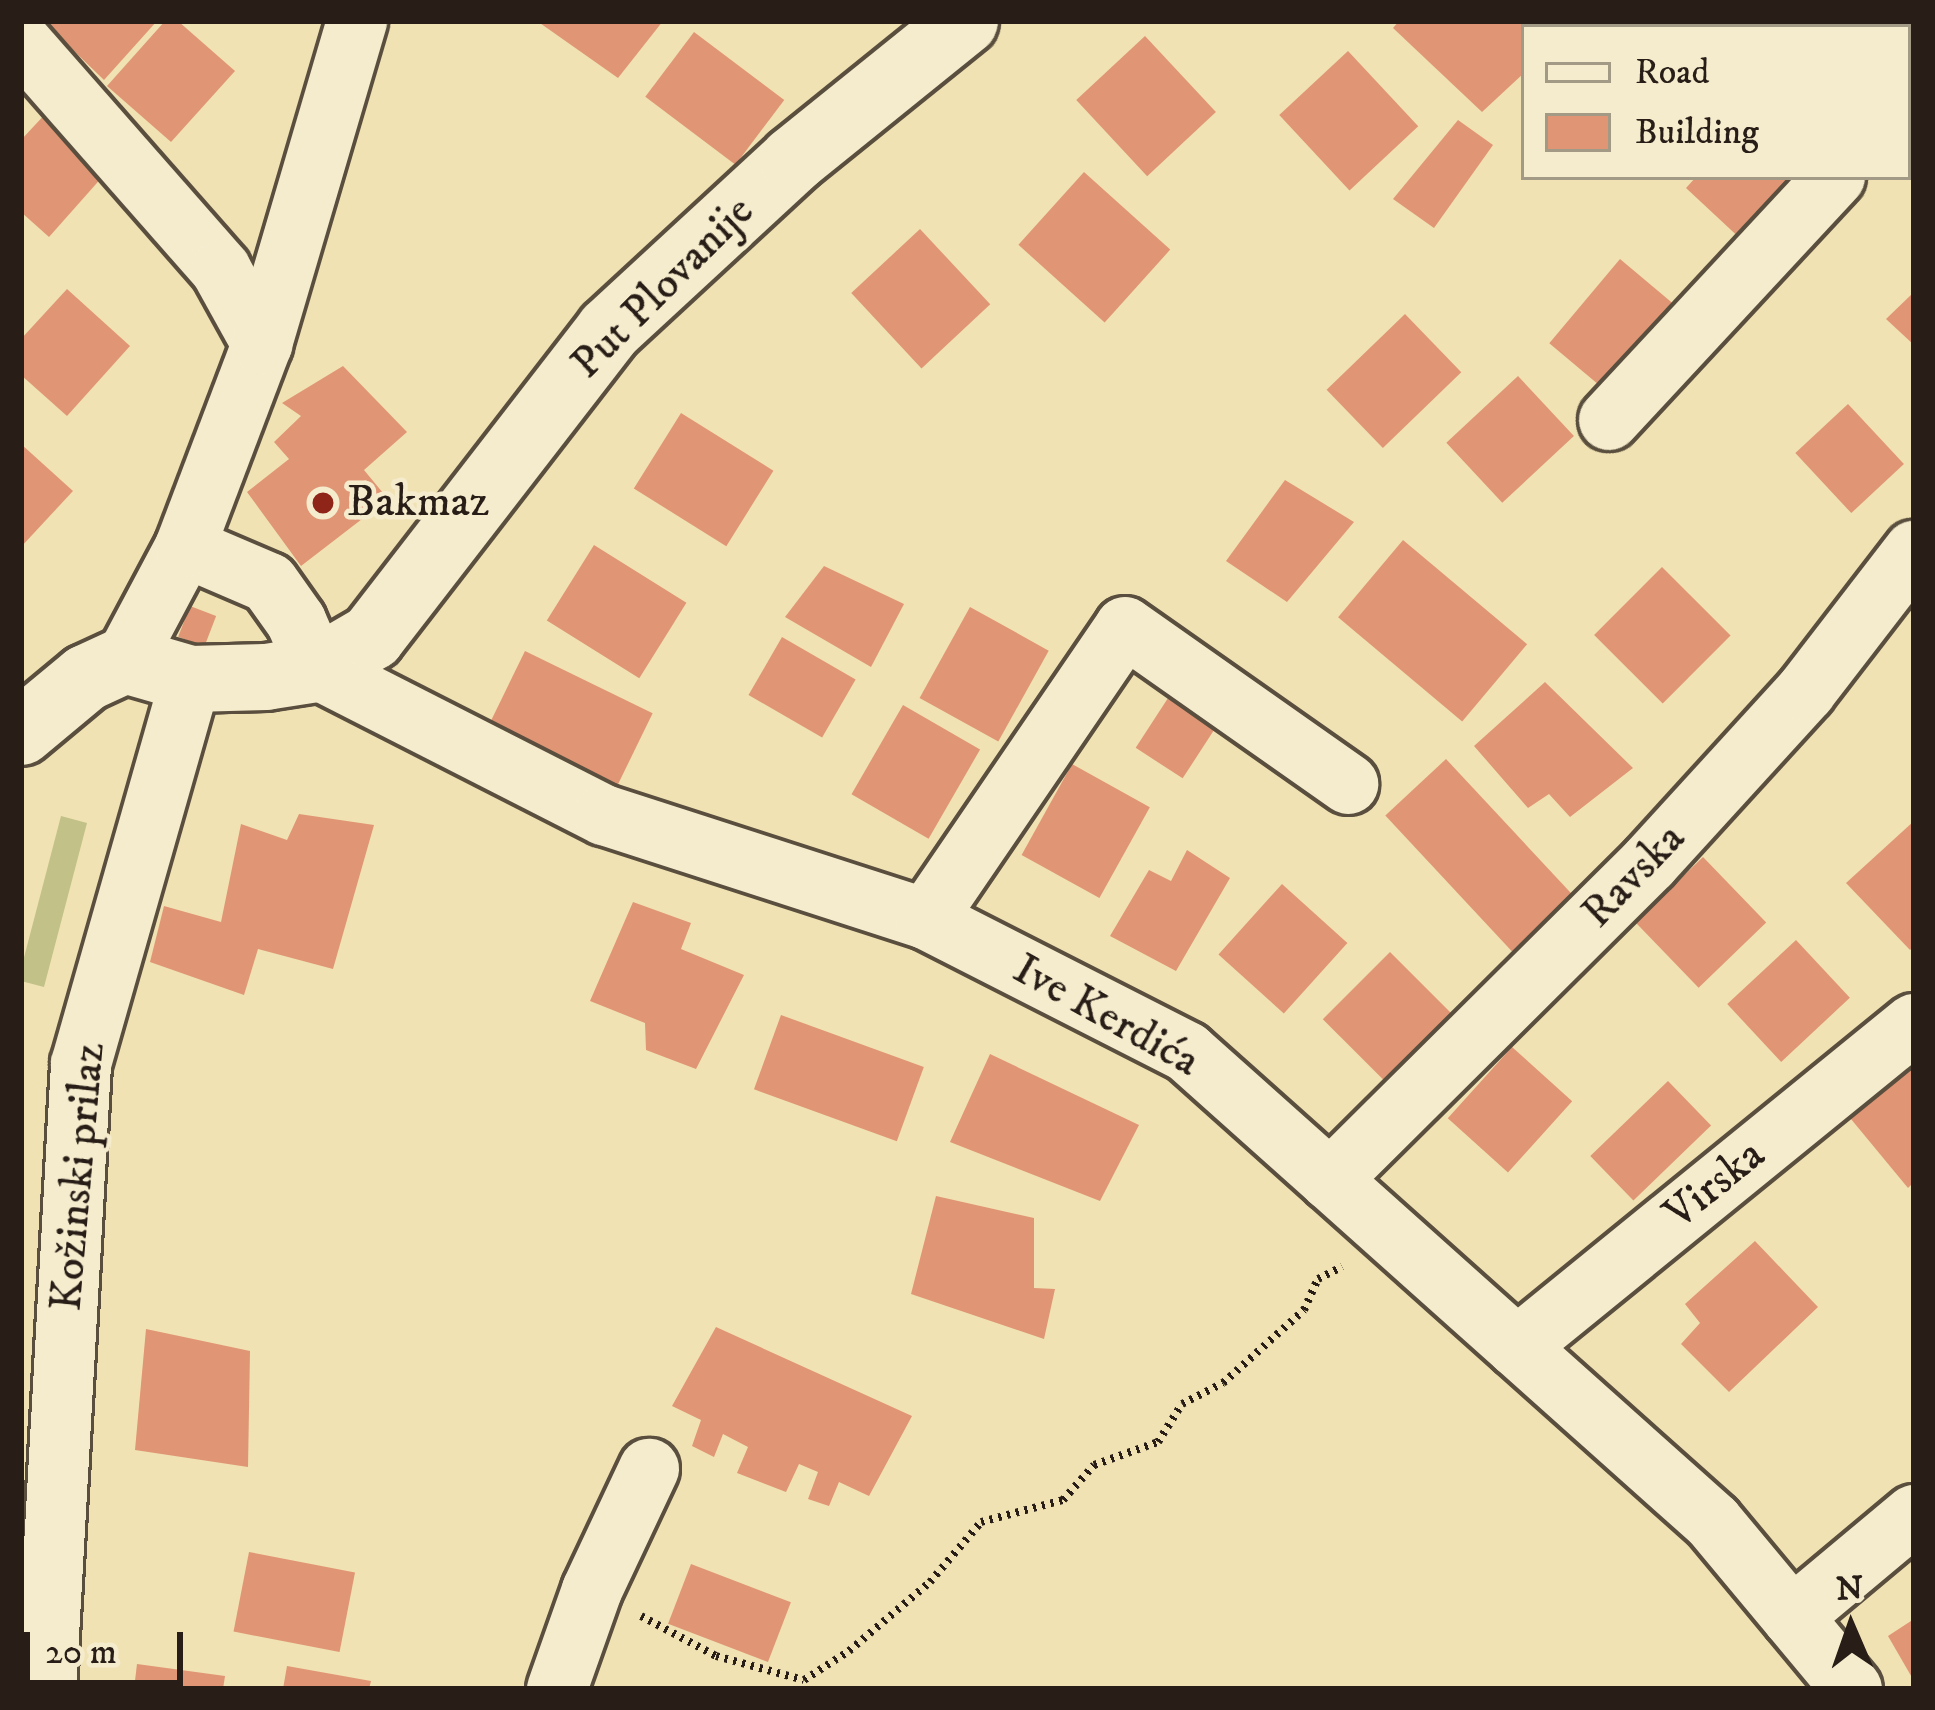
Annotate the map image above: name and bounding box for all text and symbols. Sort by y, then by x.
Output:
legend [1521,24,1911,180]
text: Road [1635,50,1710,95]
text: Building [1635,110,1759,155]
street label: Put Plovanije [560,185,766,391]
place label: Bakmaz [347,476,489,530]
marker: Bakmaz [310,490,336,516]
street label: Ravska [1571,812,1697,940]
street label: Ive Kerdića [1003,943,1209,1089]
street label: Kožinski prilaz [40,1041,118,1313]
street label: Virska [1654,1128,1776,1242]
north arrow [1791,1566,1911,1686]
text: N [1835,1569,1864,1610]
scale bar [30,1608,189,1682]
text: 20 m [45,1630,117,1675]

